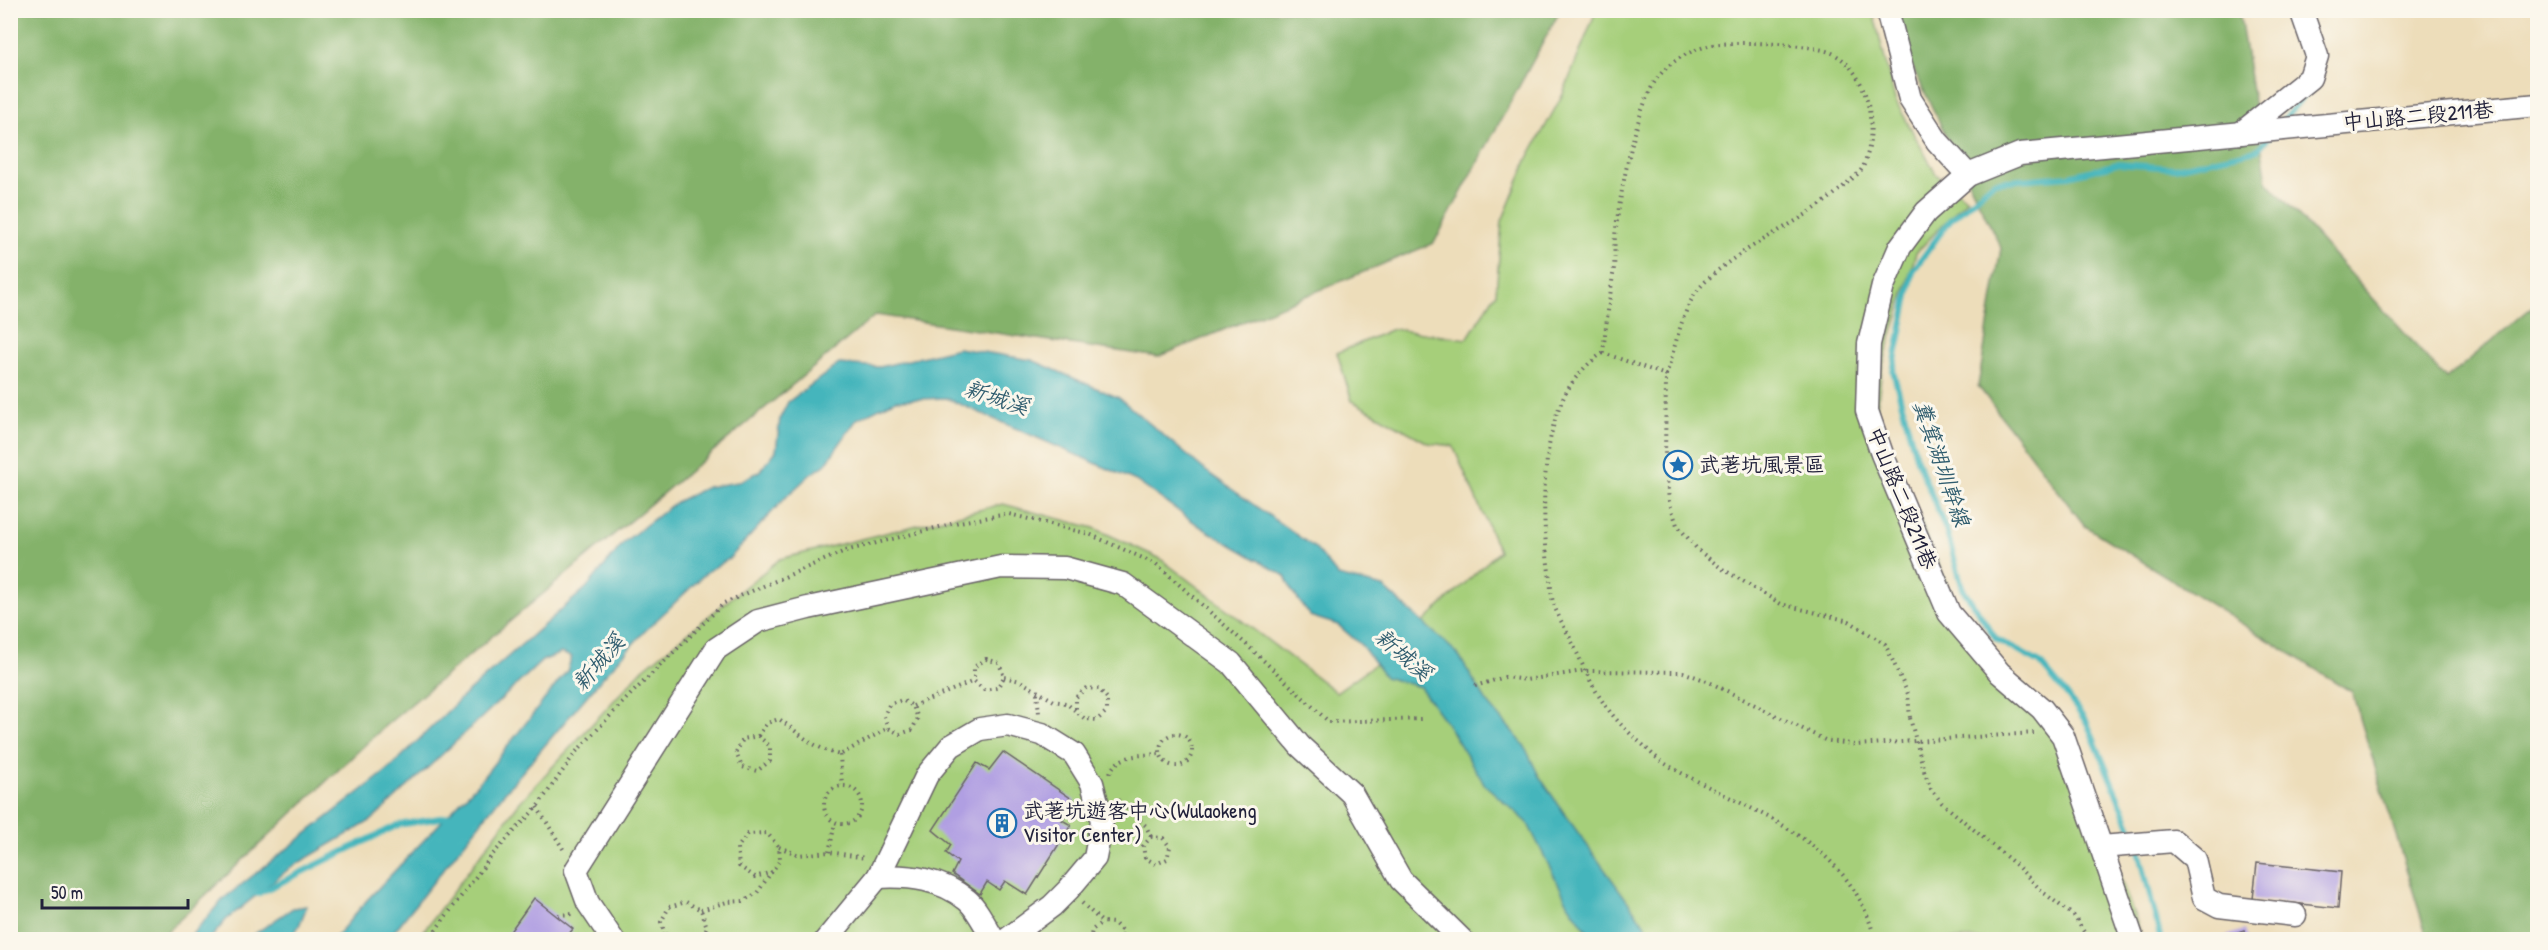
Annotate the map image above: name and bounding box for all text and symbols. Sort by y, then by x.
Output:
street label: 中山路二段211巷 [2341,94,2494,137]
water label: 新城溪 [961,373,1034,422]
water label: 糞箕湖圳幹線 [1906,396,1978,531]
street label: 中山路二段211巷 [1861,422,1944,573]
place icon: 武荖坑風景區 [1662,449,1694,481]
place label: 武荖坑風景區 [1699,450,1825,479]
water label: 新城溪 [1369,621,1439,688]
water label: 新城溪 [565,627,632,697]
place label: 武荖坑遊客中心(Wulaokeng Visitor Center) [1023,796,1257,849]
building icon: 武荖坑遊客中心(Wulaokeng Visitor Center) [986,807,1018,839]
scale bar [42,872,188,910]
text: 50 m [51,880,83,905]

